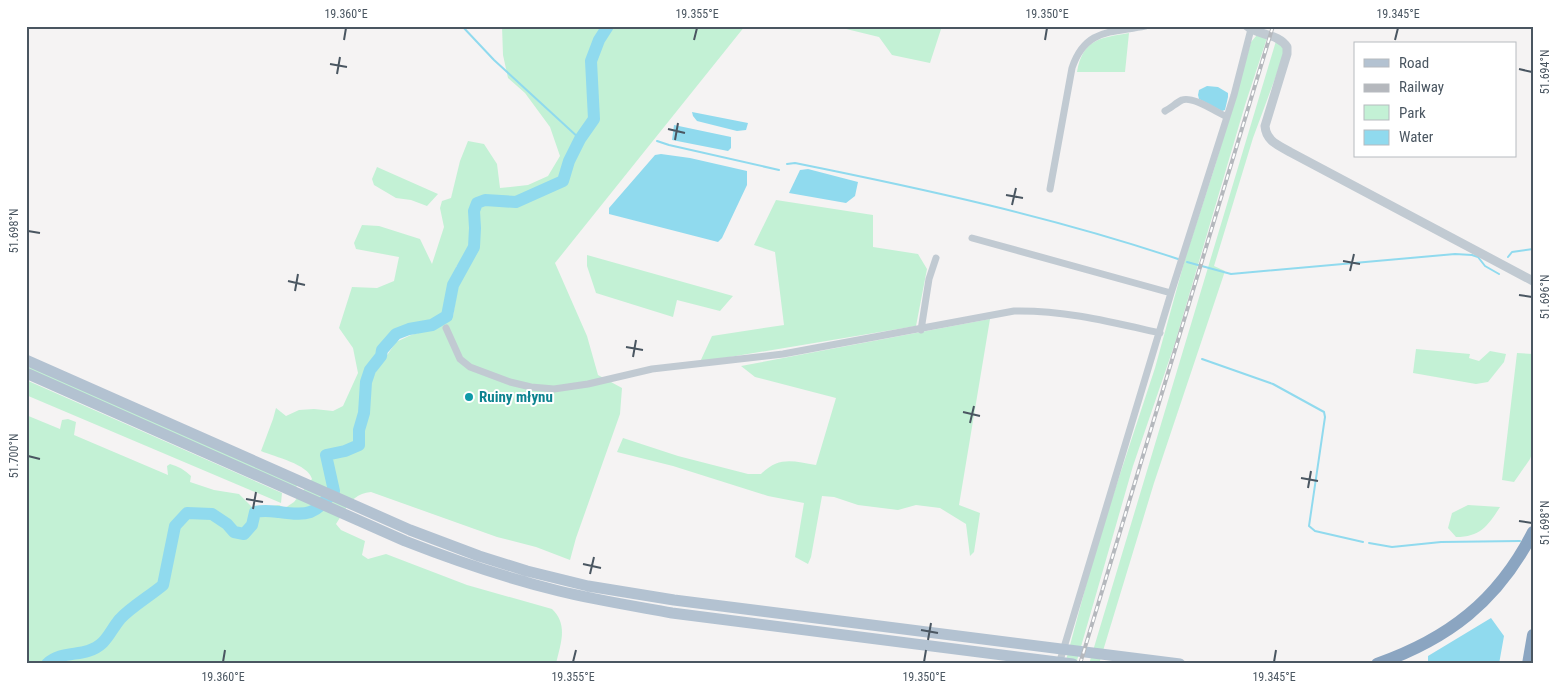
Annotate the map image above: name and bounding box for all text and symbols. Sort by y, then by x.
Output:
text: 19.360°E [324,7,368,21]
text: 19.355°E [675,7,719,21]
text: 19.350°E [1025,7,1069,21]
text: 19.345°E [1376,7,1420,21]
legend [1354,42,1516,158]
text: 51.694°N [1538,50,1552,94]
text: Road [1399,54,1429,72]
text: Railway [1399,78,1444,96]
text: Park [1399,104,1426,122]
text: Water [1399,128,1434,146]
text: 51.698°N [7,209,21,253]
text: 51.696°N [1538,275,1552,319]
place label: Ruiny młynu [479,388,553,406]
marker: Ruiny młynu [463,391,475,403]
text: 51.700°N [7,434,21,478]
text: 51.698°N [1538,501,1552,545]
text: 19.360°E [201,670,245,684]
text: 19.355°E [551,670,595,684]
text: 19.350°E [902,670,946,684]
text: 19.345°E [1252,670,1296,684]

